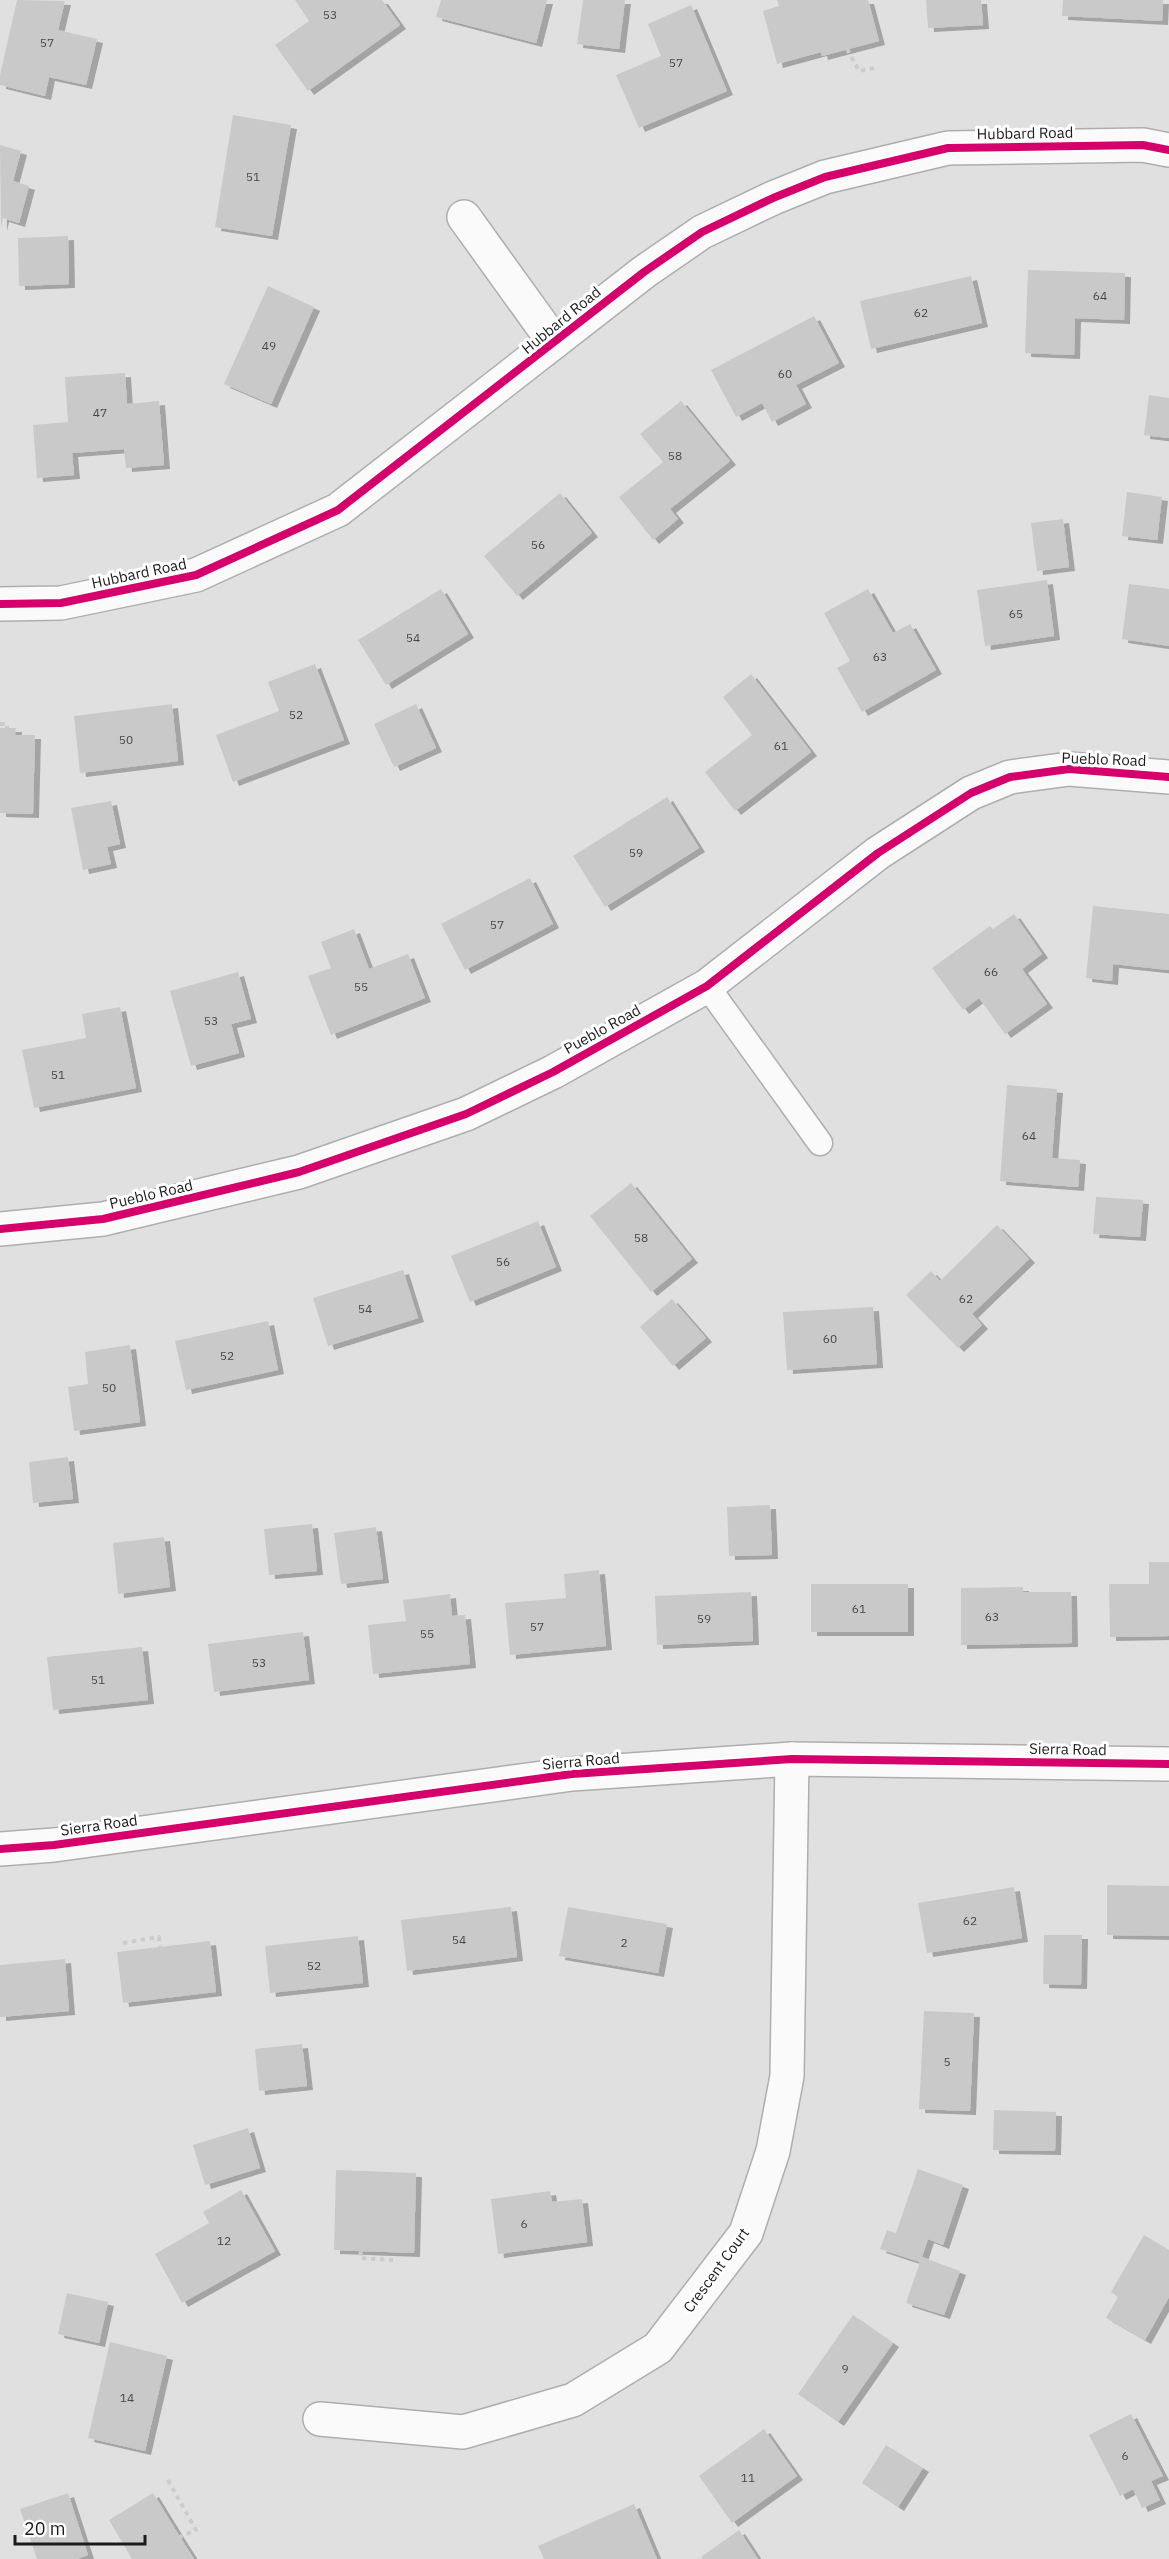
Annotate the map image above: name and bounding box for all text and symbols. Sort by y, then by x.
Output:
house number: 53 [323,7,337,22]
house number: 57 [40,35,54,50]
house number: 57 [669,55,683,70]
street label: Hubbard Road [976,123,1074,143]
house number: 51 [246,169,260,184]
street label: Hubbard Road [517,282,605,358]
house number: 64 [1093,288,1107,303]
house number: 62 [914,305,928,320]
house number: 49 [262,338,276,353]
house number: 60 [778,366,792,381]
house number: 47 [93,405,107,420]
house number: 58 [668,448,682,463]
house number: 56 [531,537,545,552]
street label: Hubbard Road [90,554,188,592]
house number: 65 [1009,606,1023,621]
house number: 54 [406,630,420,645]
house number: 63 [873,649,887,664]
house number: 52 [289,707,303,722]
house number: 50 [119,732,133,747]
house number: 61 [774,738,788,753]
street label: Pueblo Road [1061,748,1147,770]
house number: 59 [629,845,643,860]
house number: 57 [490,917,504,932]
house number: 66 [984,964,998,979]
house number: 55 [354,979,368,994]
street label: Pueblo Road [560,1000,644,1058]
house number: 53 [204,1013,218,1028]
house number: 51 [51,1067,65,1082]
house number: 64 [1022,1128,1036,1143]
street label: Pueblo Road [107,1175,195,1213]
house number: 58 [634,1230,648,1245]
house number: 56 [496,1254,510,1269]
house number: 62 [959,1291,973,1306]
house number: 54 [358,1301,372,1316]
house number: 60 [823,1331,837,1346]
house number: 52 [220,1348,234,1363]
house number: 50 [102,1380,116,1395]
house number: 61 [852,1601,866,1616]
house number: 63 [985,1609,999,1624]
house number: 59 [697,1611,711,1626]
house number: 57 [530,1619,544,1634]
house number: 55 [420,1626,434,1641]
house number: 53 [252,1655,266,1670]
house number: 51 [91,1672,105,1687]
street label: Sierra Road [1029,1739,1107,1759]
street label: Sierra Road [541,1748,621,1774]
street label: Sierra Road [59,1810,139,1840]
house number: 62 [963,1913,977,1928]
house number: 54 [452,1932,466,1947]
house number: 2 [620,1935,628,1950]
house number: 52 [307,1958,321,1973]
house number: 5 [943,2054,951,2069]
house number: 6 [520,2216,528,2231]
street label: Crescent Court [679,2224,753,2316]
house number: 12 [217,2233,231,2248]
house number: 9 [841,2361,849,2376]
house number: 14 [120,2390,134,2405]
house number: 6 [1121,2448,1129,2463]
house number: 11 [741,2470,755,2485]
scale bar [15,2508,146,2546]
text: 20 m [24,2517,66,2540]

